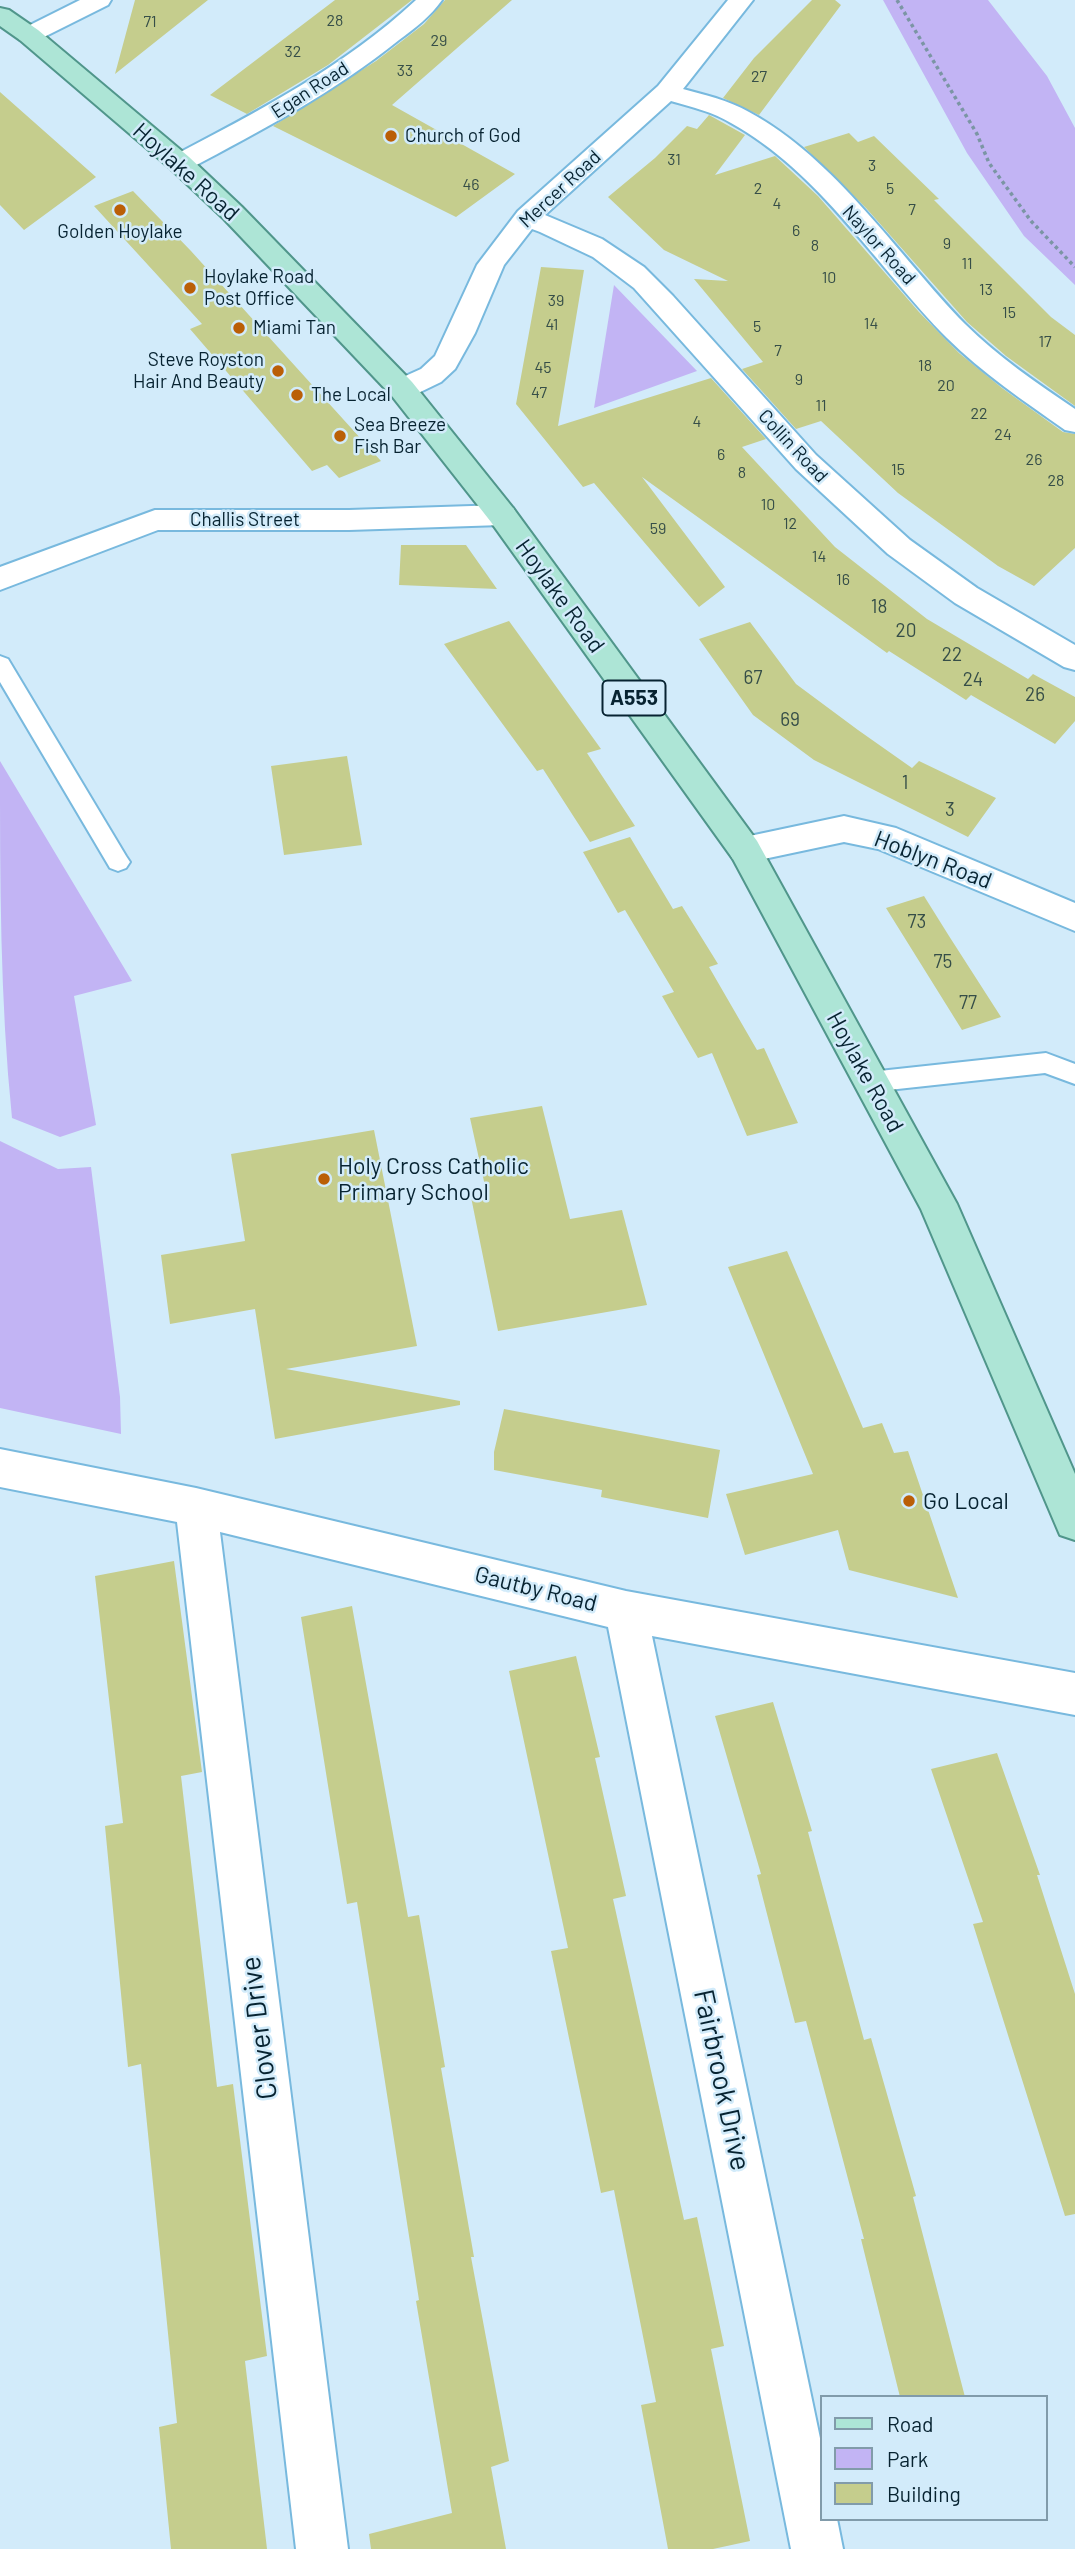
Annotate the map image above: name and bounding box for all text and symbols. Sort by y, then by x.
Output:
house number: 28 [327,11,343,31]
house number: 71 [143,12,157,32]
house number: 29 [431,31,447,51]
house number: 32 [285,42,301,62]
street label: Egan Road [267,57,353,123]
house number: 33 [397,61,413,81]
house number: 27 [751,67,767,87]
street label: Hoylake Road [127,117,245,227]
place label: Church of God [405,125,521,147]
marker: Church of God [383,128,399,144]
street label: Mercer Road [514,145,606,233]
house number: 31 [667,150,681,170]
house number: 3 [868,156,876,176]
house number: 46 [462,175,480,195]
house number: 2 [754,179,762,199]
house number: 5 [886,179,894,199]
house number: 4 [773,194,781,214]
house number: 7 [908,200,916,220]
street label: Naylor Road [838,201,920,289]
marker: Golden Hoylake [112,202,128,218]
place label: Golden Hoylake [57,221,183,243]
house number: 6 [792,221,800,241]
house number: 9 [943,234,951,254]
house number: 8 [811,236,819,256]
house number: 11 [961,254,973,274]
place label: Hoylake Road Post Office [204,266,314,310]
house number: 10 [822,268,836,288]
marker: Hoylake Road Post Office [182,280,198,296]
house number: 13 [979,280,993,300]
house number: 39 [548,291,564,311]
house number: 15 [1002,303,1016,323]
house number: 14 [864,314,878,334]
house number: 41 [546,315,558,335]
place label: Miami Tan [253,317,336,339]
house number: 5 [753,317,761,337]
marker: Miami Tan [231,320,247,336]
house number: 17 [1038,332,1052,352]
house number: 7 [774,341,782,361]
place label: Steve Royston Hair And Beauty [133,349,264,393]
house number: 18 [918,356,932,376]
house number: 45 [534,358,552,378]
marker: Steve Royston Hair And Beauty [270,363,286,379]
house number: 9 [795,370,803,390]
house number: 20 [937,376,955,396]
house number: 47 [531,383,547,403]
place label: The Local [311,384,391,406]
marker: The Local [289,387,305,403]
house number: 11 [815,396,827,416]
house number: 22 [970,404,988,424]
street label: Collin Road [753,405,833,487]
house number: 4 [693,412,701,432]
place label: Sea Breeze Fish Bar [354,414,446,458]
house number: 24 [994,425,1012,445]
marker: Sea Breeze Fish Bar [332,428,348,444]
house number: 6 [717,445,725,465]
house number: 26 [1026,450,1042,470]
house number: 15 [891,460,905,480]
house number: 8 [738,463,746,483]
house number: 28 [1048,471,1064,491]
house number: 10 [761,495,775,515]
street label: Challis Street [190,509,300,531]
house number: 12 [783,514,797,534]
house number: 59 [650,519,666,539]
street label: Hoylake Road [510,534,610,658]
house number: 14 [812,547,826,567]
house number: 16 [836,570,850,590]
house number: 18 [871,596,887,618]
house number: 20 [896,620,916,642]
house number: 22 [942,644,962,666]
house number: 67 [744,667,762,689]
house number: 24 [963,669,983,691]
road number: A553 [602,680,666,716]
house number: 26 [1025,684,1045,706]
house number: 69 [780,709,800,731]
house number: 1 [902,772,908,794]
house number: 3 [945,799,955,821]
street label: Hoblyn Road [870,825,996,895]
house number: 73 [908,911,926,933]
house number: 75 [934,951,952,973]
house number: 77 [959,992,977,1014]
street label: Hoylake Road [821,1007,909,1137]
place label: Holy Cross Catholic Primary School [338,1152,529,1206]
marker: Holy Cross Catholic Primary School [316,1171,332,1187]
place label: Go Local [923,1487,1009,1515]
marker: Go Local [901,1493,917,1509]
street label: Gautby Road [472,1561,600,1617]
street label: Clover Drive [234,1954,284,2102]
street label: Fairbrook Drive [686,1986,758,2174]
legend [820,2395,1047,2521]
text: Road [887,2411,933,2436]
text: Park [887,2446,928,2471]
text: Building [887,2481,961,2506]

